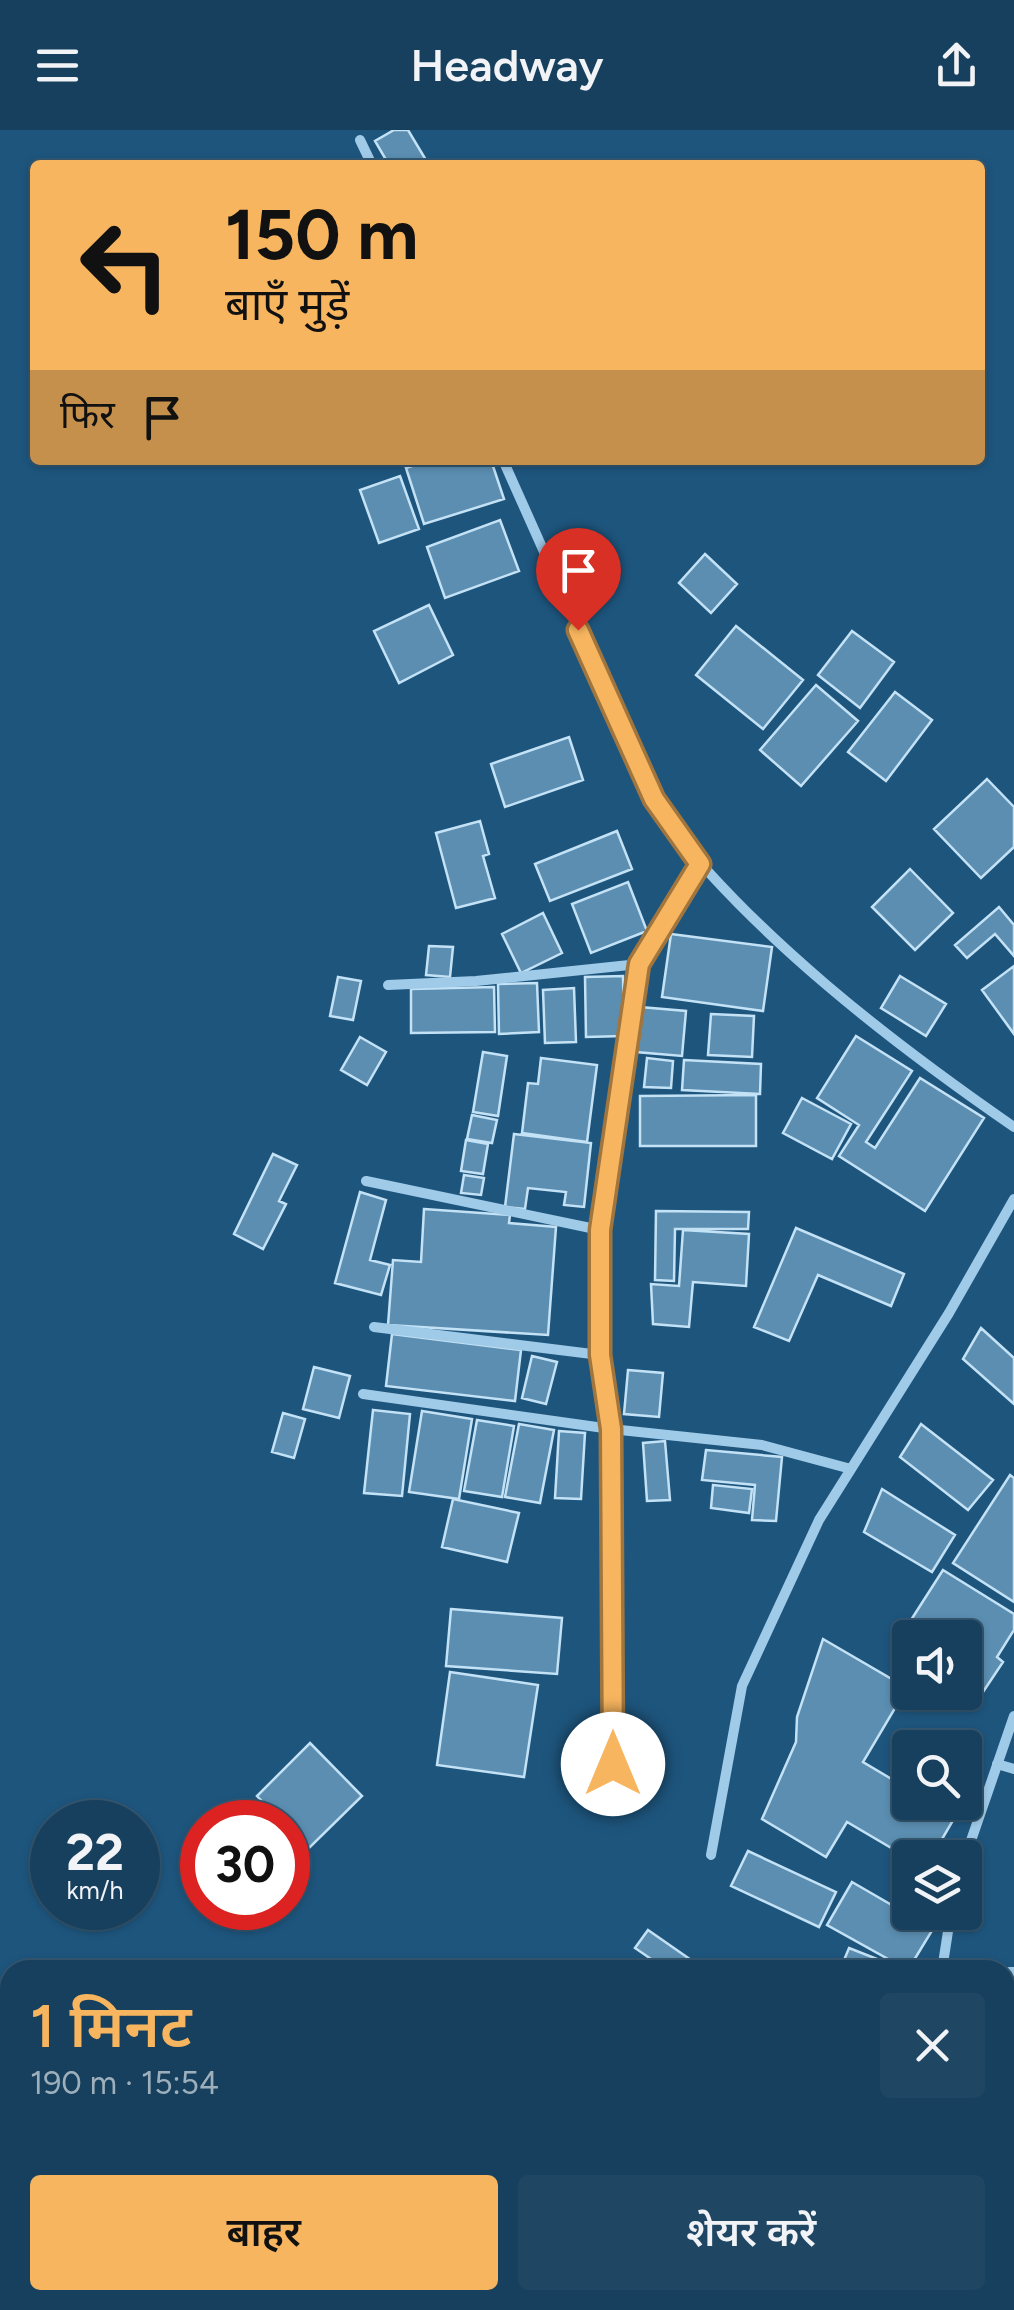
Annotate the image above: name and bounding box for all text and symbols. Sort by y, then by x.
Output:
icon: menu [30,38,85,93]
text: Headway [411,38,603,92]
icon: share [929,38,984,93]
text: 150 m [225,192,418,277]
icon: left [60,200,190,330]
text: बाएँ मुड़ें [225,277,349,331]
icon: arrive [135,390,190,445]
text: फिर [60,392,115,438]
pin [536,528,621,631]
icon: arrive [551,543,606,598]
map controls [892,1620,982,1930]
button: sound [892,1620,982,1710]
position arrow [561,1712,665,1816]
button: search [892,1730,982,1820]
speed limit sign: 30 [180,1800,310,1930]
text: 22 [66,1822,124,1883]
button: layers [892,1840,982,1930]
text: km/h [66,1875,124,1905]
text: 1 मिनट [30,1990,191,2062]
button: close [880,1993,985,2098]
text: 190 m · 15:54 [30,2064,219,2102]
button: बाहर [30,2175,498,2290]
button: शेयर करें [518,2175,985,2290]

